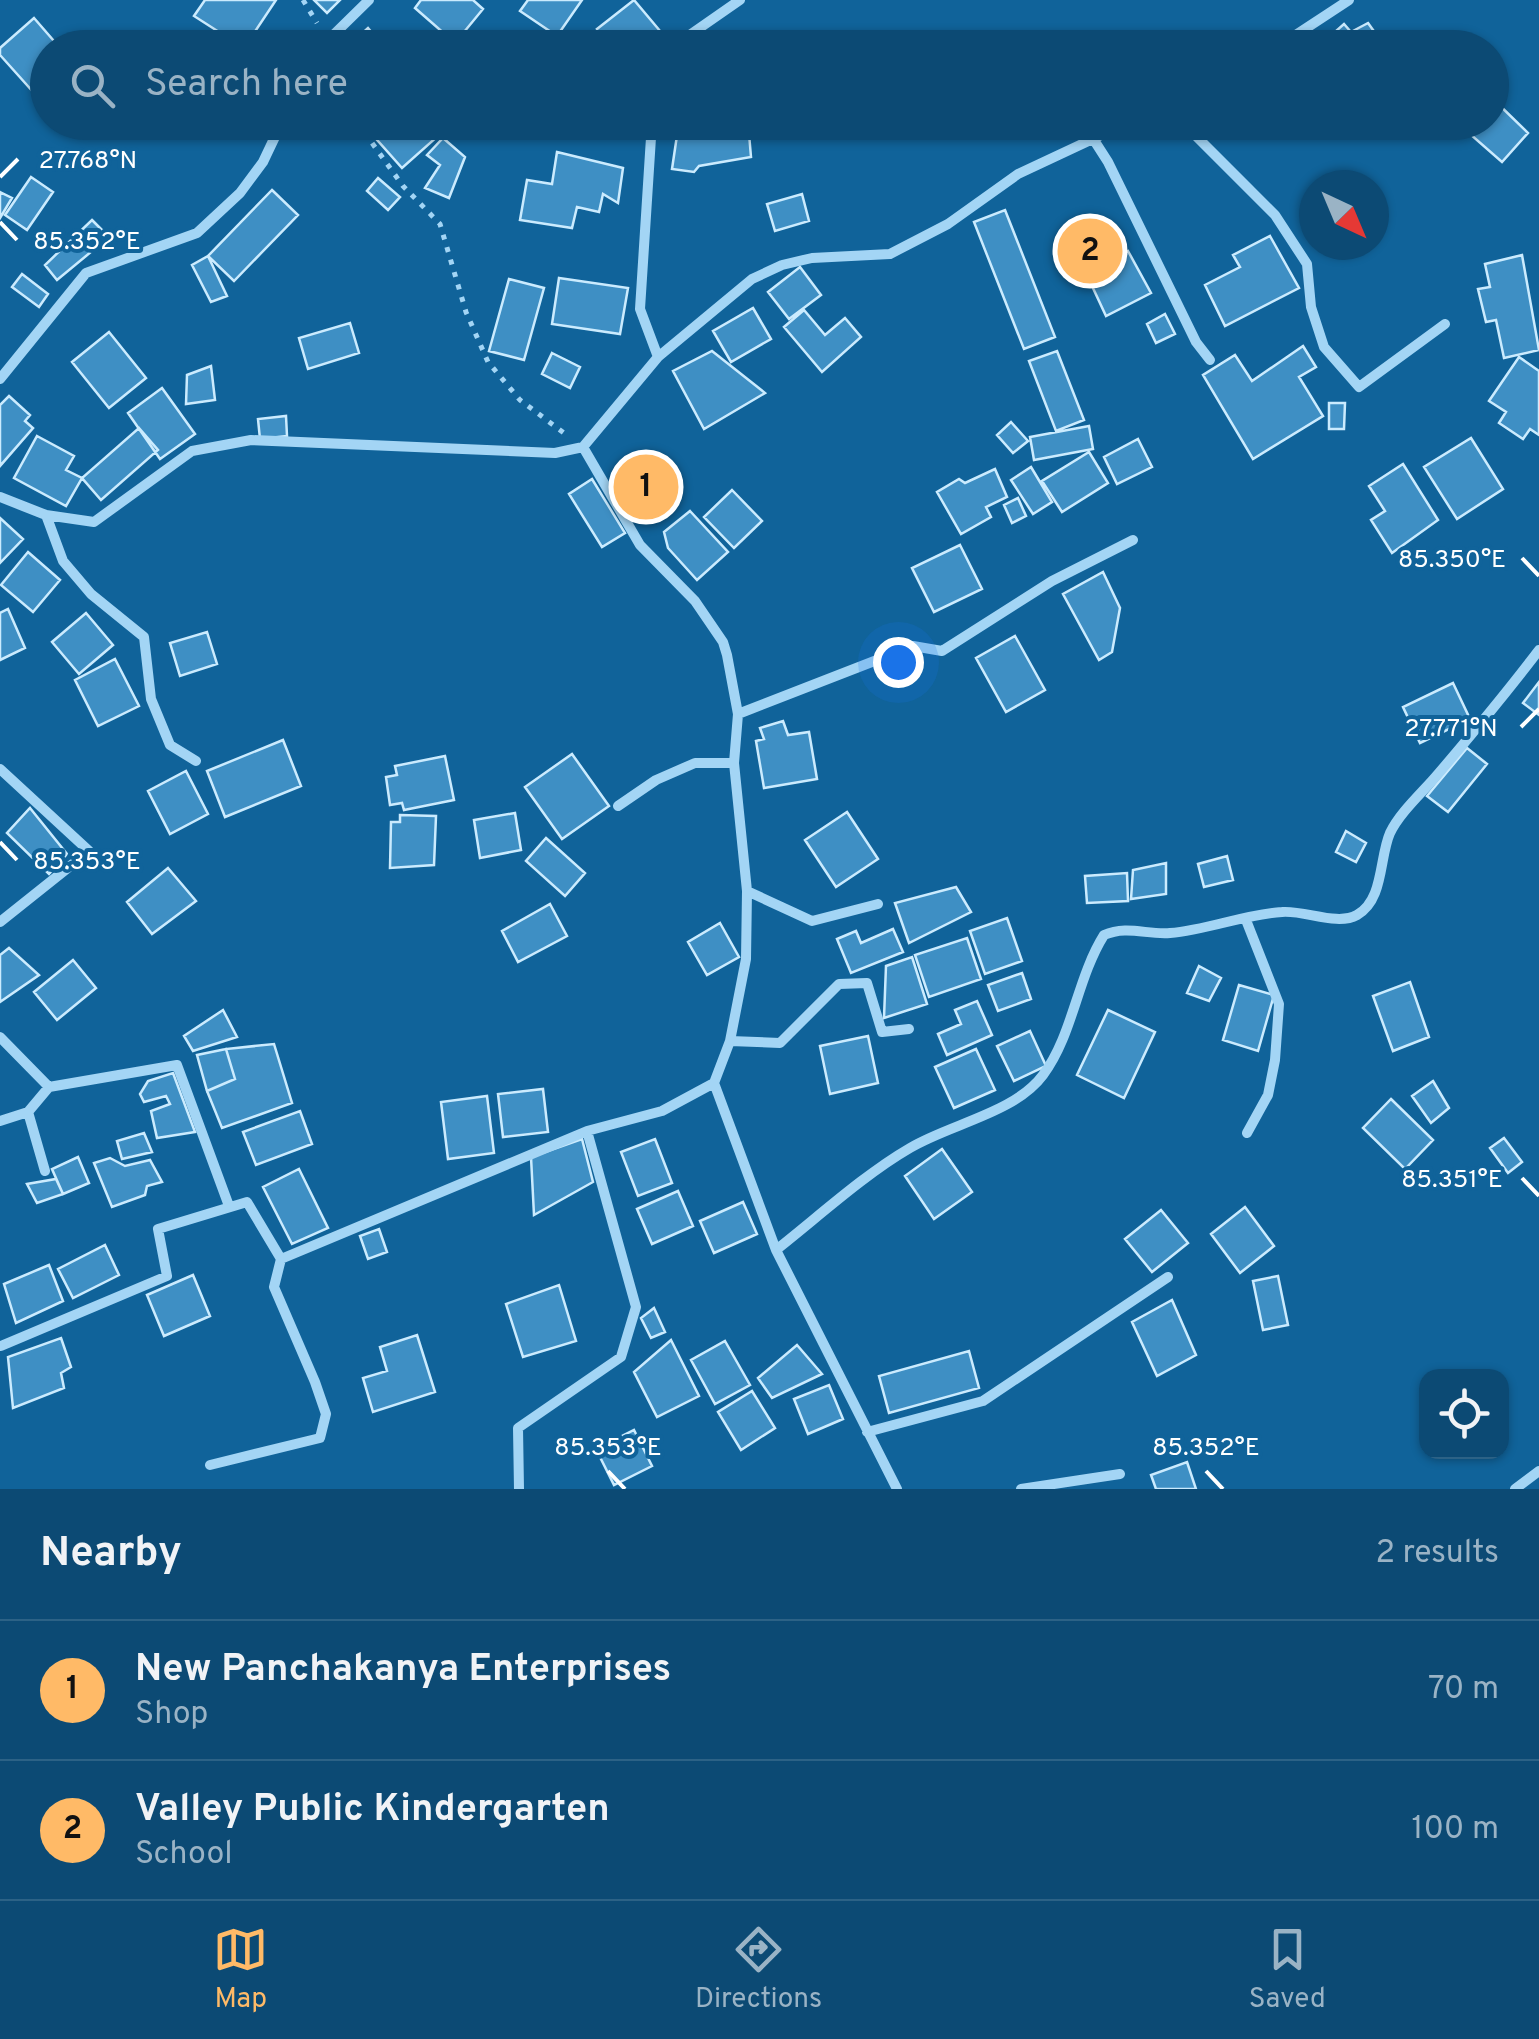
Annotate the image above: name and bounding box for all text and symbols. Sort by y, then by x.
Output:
search box [30,30,1509,140]
icon: search [65,58,120,113]
text: Search here [145,61,348,110]
text: 27.768°N [39,146,137,178]
north arrow [1299,170,1389,260]
pin: 2 [1058,214,1122,288]
text: 85.352°E [33,227,141,259]
pin: 1 [614,450,678,524]
text: 85.350°E [1398,545,1506,577]
your location [873,637,924,688]
text: 27.771°N [1404,714,1498,746]
text: 85.353°E [33,847,141,879]
text: 85.351°E [1401,1165,1503,1197]
map controls [1419,1369,1509,1459]
button: locate [1419,1369,1509,1459]
text: 85.353°E [554,1433,662,1465]
text: 85.352°E [1152,1433,1260,1465]
text: Nearby [40,1528,182,1581]
text: 2 results [1375,1534,1499,1574]
text: New Panchakanya Enterprises [135,1646,671,1695]
text: 1 [66,1670,79,1710]
text: 70 m [1428,1670,1499,1710]
text: Shop [135,1695,208,1735]
text: Valley Public Kindergarten [135,1786,610,1835]
text: 2 [63,1810,82,1850]
text: 100 m [1412,1810,1499,1850]
text: School [135,1835,233,1875]
tab: Map [213,1922,268,2018]
tab: Directions [695,1922,822,2018]
tab: Saved [1249,1922,1326,2018]

